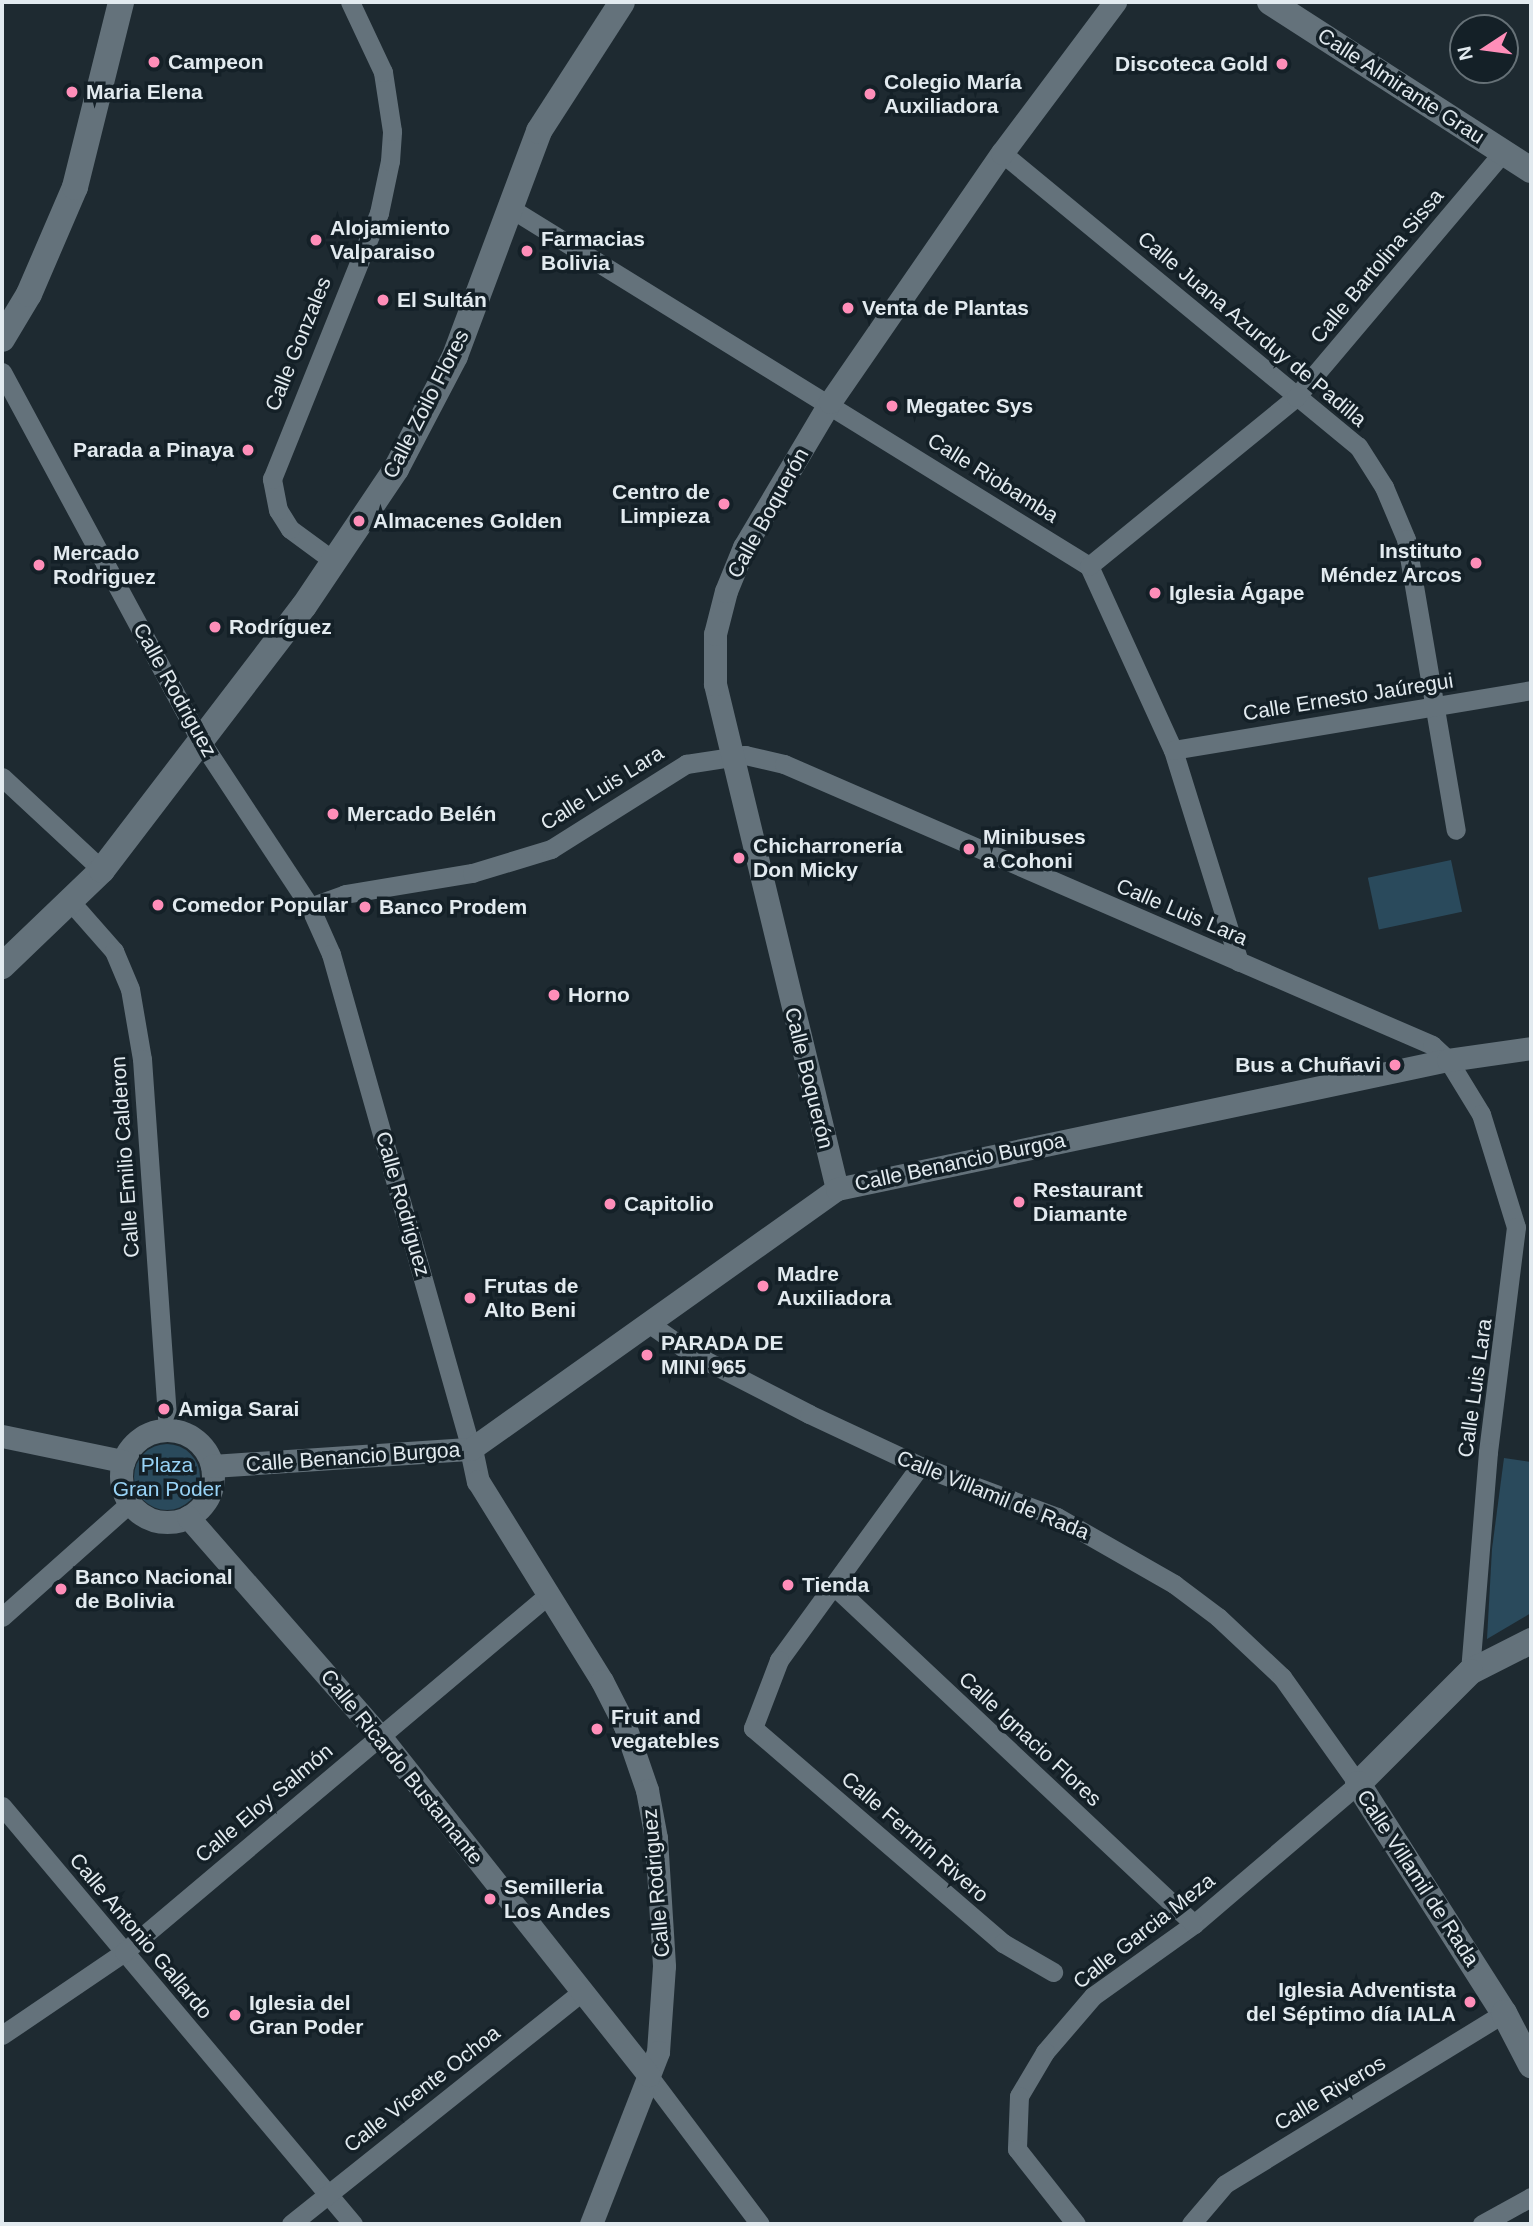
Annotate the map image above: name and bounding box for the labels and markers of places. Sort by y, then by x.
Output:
place label: Campeon [168,49,264,75]
place label: Discoteca Gold [1115,51,1268,77]
marker: Campeon [146,54,162,70]
marker: Discoteca Gold [1274,56,1290,72]
place label: Colegio María Auxiliadora [884,69,1022,119]
place label: Maria Elena [86,79,203,105]
marker: Maria Elena [64,84,80,100]
marker: Colegio María Auxiliadora [862,86,878,102]
place label: Alojamiento Valparaiso [330,215,450,265]
place label: Farmacias Bolivia [541,226,645,276]
marker: Alojamiento Valparaiso [308,232,324,248]
marker: Farmacias Bolivia [519,243,535,259]
place label: El Sultán [397,287,487,313]
marker: El Sultán [375,292,391,308]
place label: Venta de Plantas [862,295,1029,321]
marker: Venta de Plantas [840,300,856,316]
place label: Megatec Sys [906,393,1033,419]
marker: Megatec Sys [884,398,900,414]
place label: Parada a Pinaya [73,437,234,463]
marker: Parada a Pinaya [240,442,256,458]
place label: Centro de Limpieza [612,479,710,529]
marker: Centro de Limpieza [716,496,732,512]
place label: Almacenes Golden [373,508,562,534]
marker: Almacenes Golden [351,513,367,529]
place label: Instituto Méndez Arcos [1320,538,1462,588]
place label: Mercado Rodriguez [53,540,156,590]
marker: Instituto Méndez Arcos [1468,555,1484,571]
marker: Mercado Rodriguez [31,557,47,573]
place label: Iglesia Ágape [1169,580,1304,606]
marker: Iglesia Ágape [1147,585,1163,601]
place label: Rodríguez [229,614,332,640]
marker: Rodríguez [207,619,223,635]
place label: Mercado Belén [347,801,496,827]
marker: Mercado Belén [325,806,341,822]
place label: Minibuses a Cohoni [983,824,1086,874]
place label: Chicharronería Don Micky [753,833,902,883]
marker: Minibuses a Cohoni [961,841,977,857]
marker: Chicharronería Don Micky [731,850,747,866]
place label: Comedor Popular [172,892,348,918]
place label: Banco Prodem [379,894,527,920]
marker: Comedor Popular [150,897,166,913]
marker: Banco Prodem [357,899,373,915]
place label: Horno [568,982,630,1008]
marker: Horno [546,987,562,1003]
place label: Bus a Chuñavi [1235,1052,1381,1078]
marker: Bus a Chuñavi [1387,1057,1403,1073]
place label: Restaurant Diamante [1033,1177,1143,1227]
place label: Capitolio [624,1191,714,1217]
marker: Restaurant Diamante [1011,1194,1027,1210]
marker: Capitolio [602,1196,618,1212]
place label: Madre Auxiliadora [777,1261,891,1311]
place label: Frutas de Alto Beni [484,1273,579,1323]
marker: Madre Auxiliadora [755,1278,771,1294]
marker: Frutas de Alto Beni [462,1290,478,1306]
place label: PARADA DE MINI 965 [661,1330,784,1380]
marker: PARADA DE MINI 965 [639,1347,655,1363]
place label: Amiga Sarai [178,1396,299,1422]
marker: Amiga Sarai [156,1401,172,1417]
place label: Banco Nacional de Bolivia [75,1564,233,1614]
place label: Tienda [802,1572,869,1598]
marker: Tienda [780,1577,796,1593]
marker: Banco Nacional de Bolivia [53,1581,69,1597]
place label: Fruit and vegatebles [611,1704,720,1754]
marker: Fruit and vegatebles [589,1721,605,1737]
place label: Semilleria Los Andes [504,1874,611,1924]
marker: Semilleria Los Andes [482,1891,498,1907]
place label: Iglesia Adventista del Séptimo día IALA [1246,1977,1456,2027]
place label: Iglesia del Gran Poder [249,1990,363,2040]
marker: Iglesia Adventista del Séptimo día IALA [1462,1994,1478,2010]
marker: Iglesia del Gran Poder [227,2007,243,2023]

